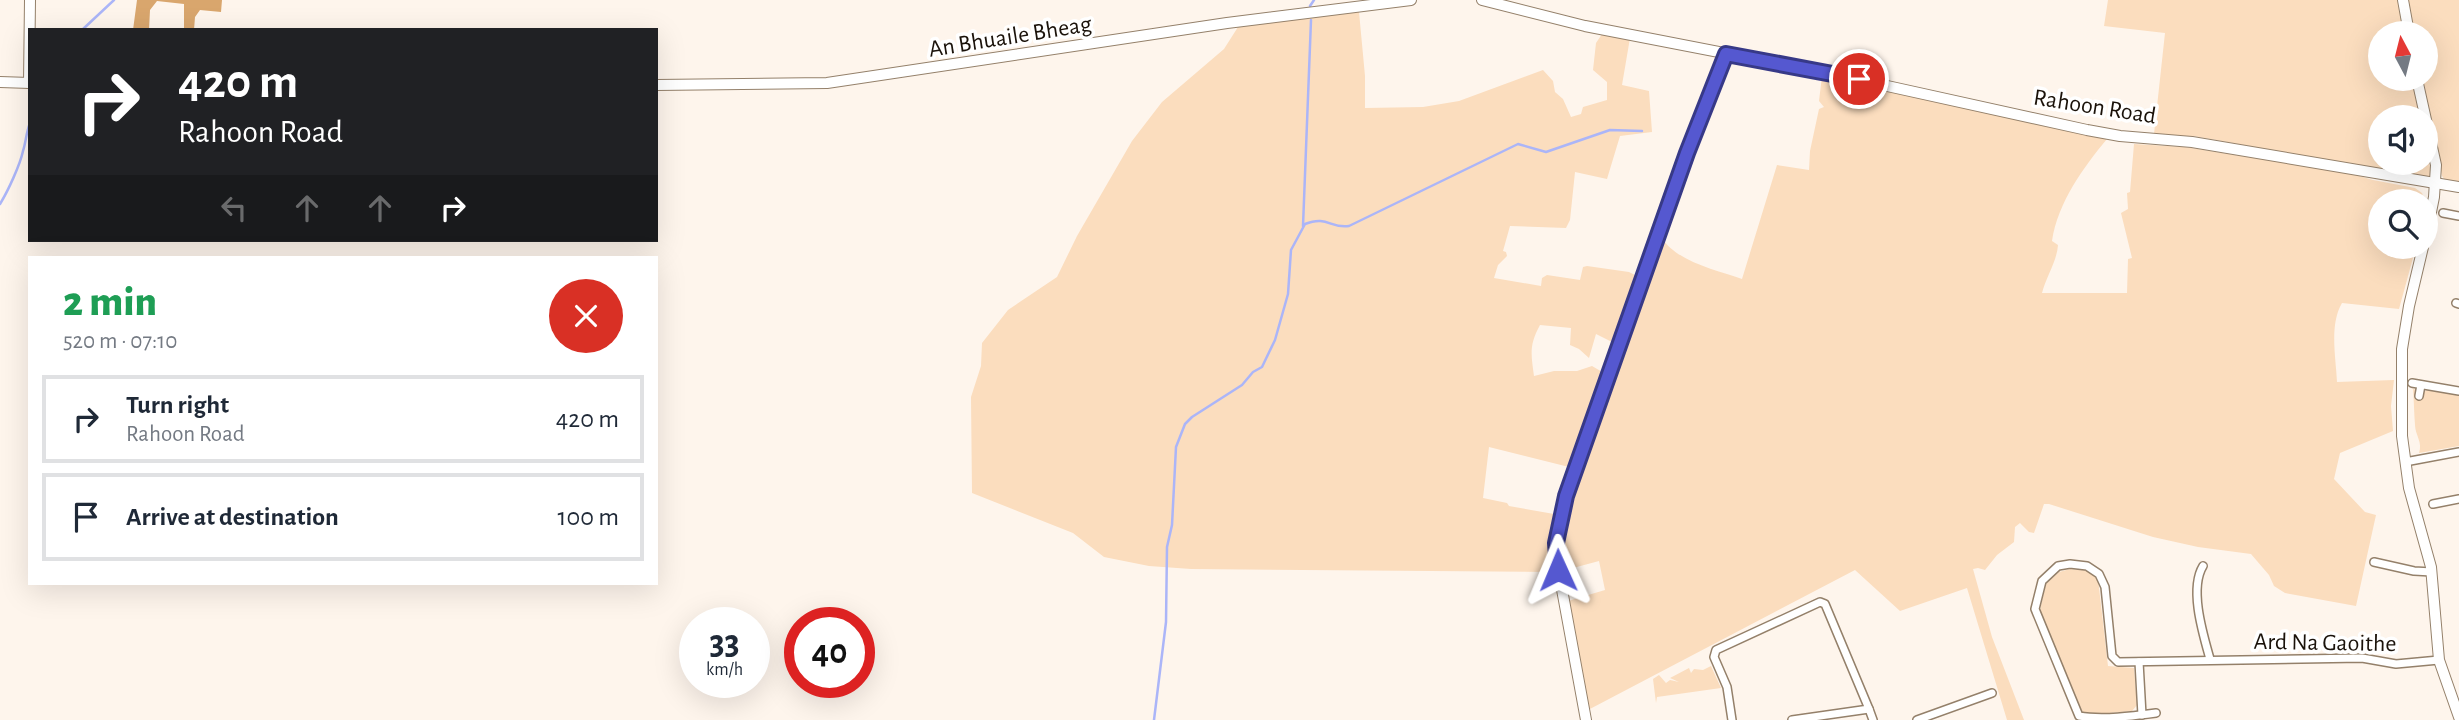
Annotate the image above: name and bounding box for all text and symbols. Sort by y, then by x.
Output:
street label: An Bhuaile Bheag [927,12,1094,62]
north arrow [2368,21,2438,91]
map controls [2368,21,2438,259]
pin [1829,49,1889,109]
icon: right [63,56,154,147]
text: 420 m [178,58,298,107]
icon: arrive [1840,60,1878,98]
street label: Rahoon Road [2032,85,2158,129]
button: sound [2368,105,2438,175]
text: Rahoon Road [178,116,343,148]
icon: left [215,189,253,227]
icon: ahead [288,189,326,227]
icon: ahead [361,189,399,227]
icon: right [434,189,472,227]
button: search [2368,189,2438,259]
button: close [549,279,623,353]
text: 2 min [63,281,157,323]
text: 520 m · 07:10 [63,330,177,353]
text: Turn right [126,392,229,418]
icon: right [67,400,105,438]
text: 420 m [556,406,619,432]
text: Rahoon Road [126,423,245,446]
icon: arrive [67,498,105,536]
text: Arrive at destination [126,504,339,530]
text: 100 m [558,504,619,530]
position arrow [1521,533,1595,607]
speed limit sign: 40 [784,607,875,698]
text: 33 [709,626,740,661]
street label: Ard Na Gaoithe [2253,630,2397,656]
text: km/h [706,661,743,679]

